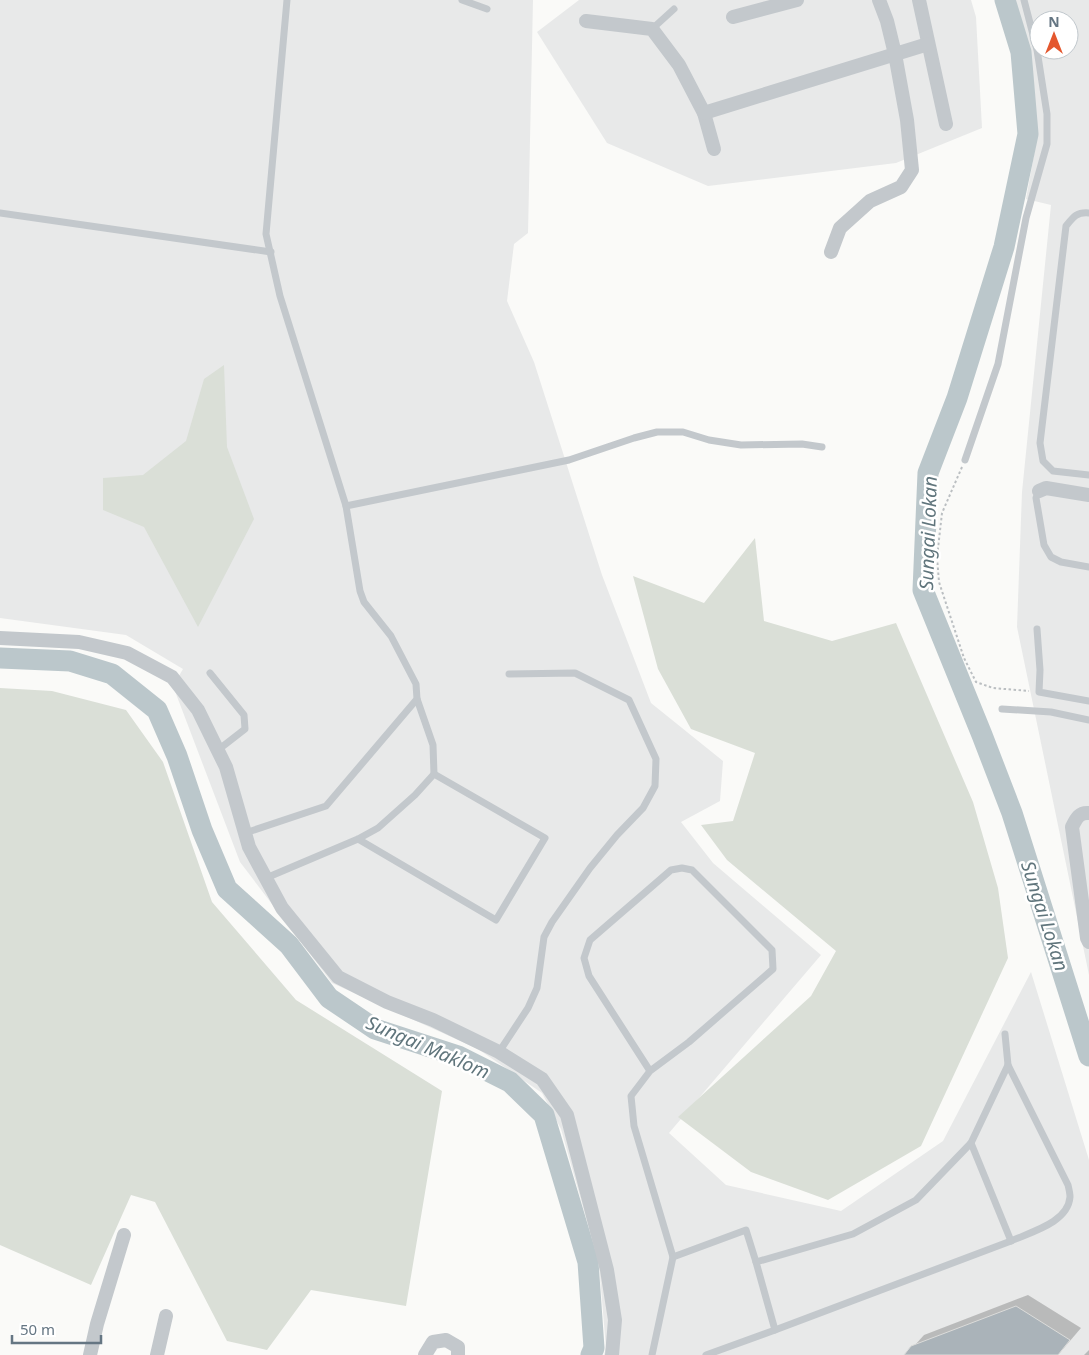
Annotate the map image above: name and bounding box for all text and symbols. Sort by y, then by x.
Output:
north arrow [1029,10,1079,60]
text: N [1048,12,1060,31]
water label: Sungai Lokan [913,475,943,591]
water label: Sungai Lokan [1015,858,1075,974]
water label: Sungai Maklom [362,1009,494,1085]
scale bar [12,1312,101,1344]
text: 50 m [20,1319,55,1339]

